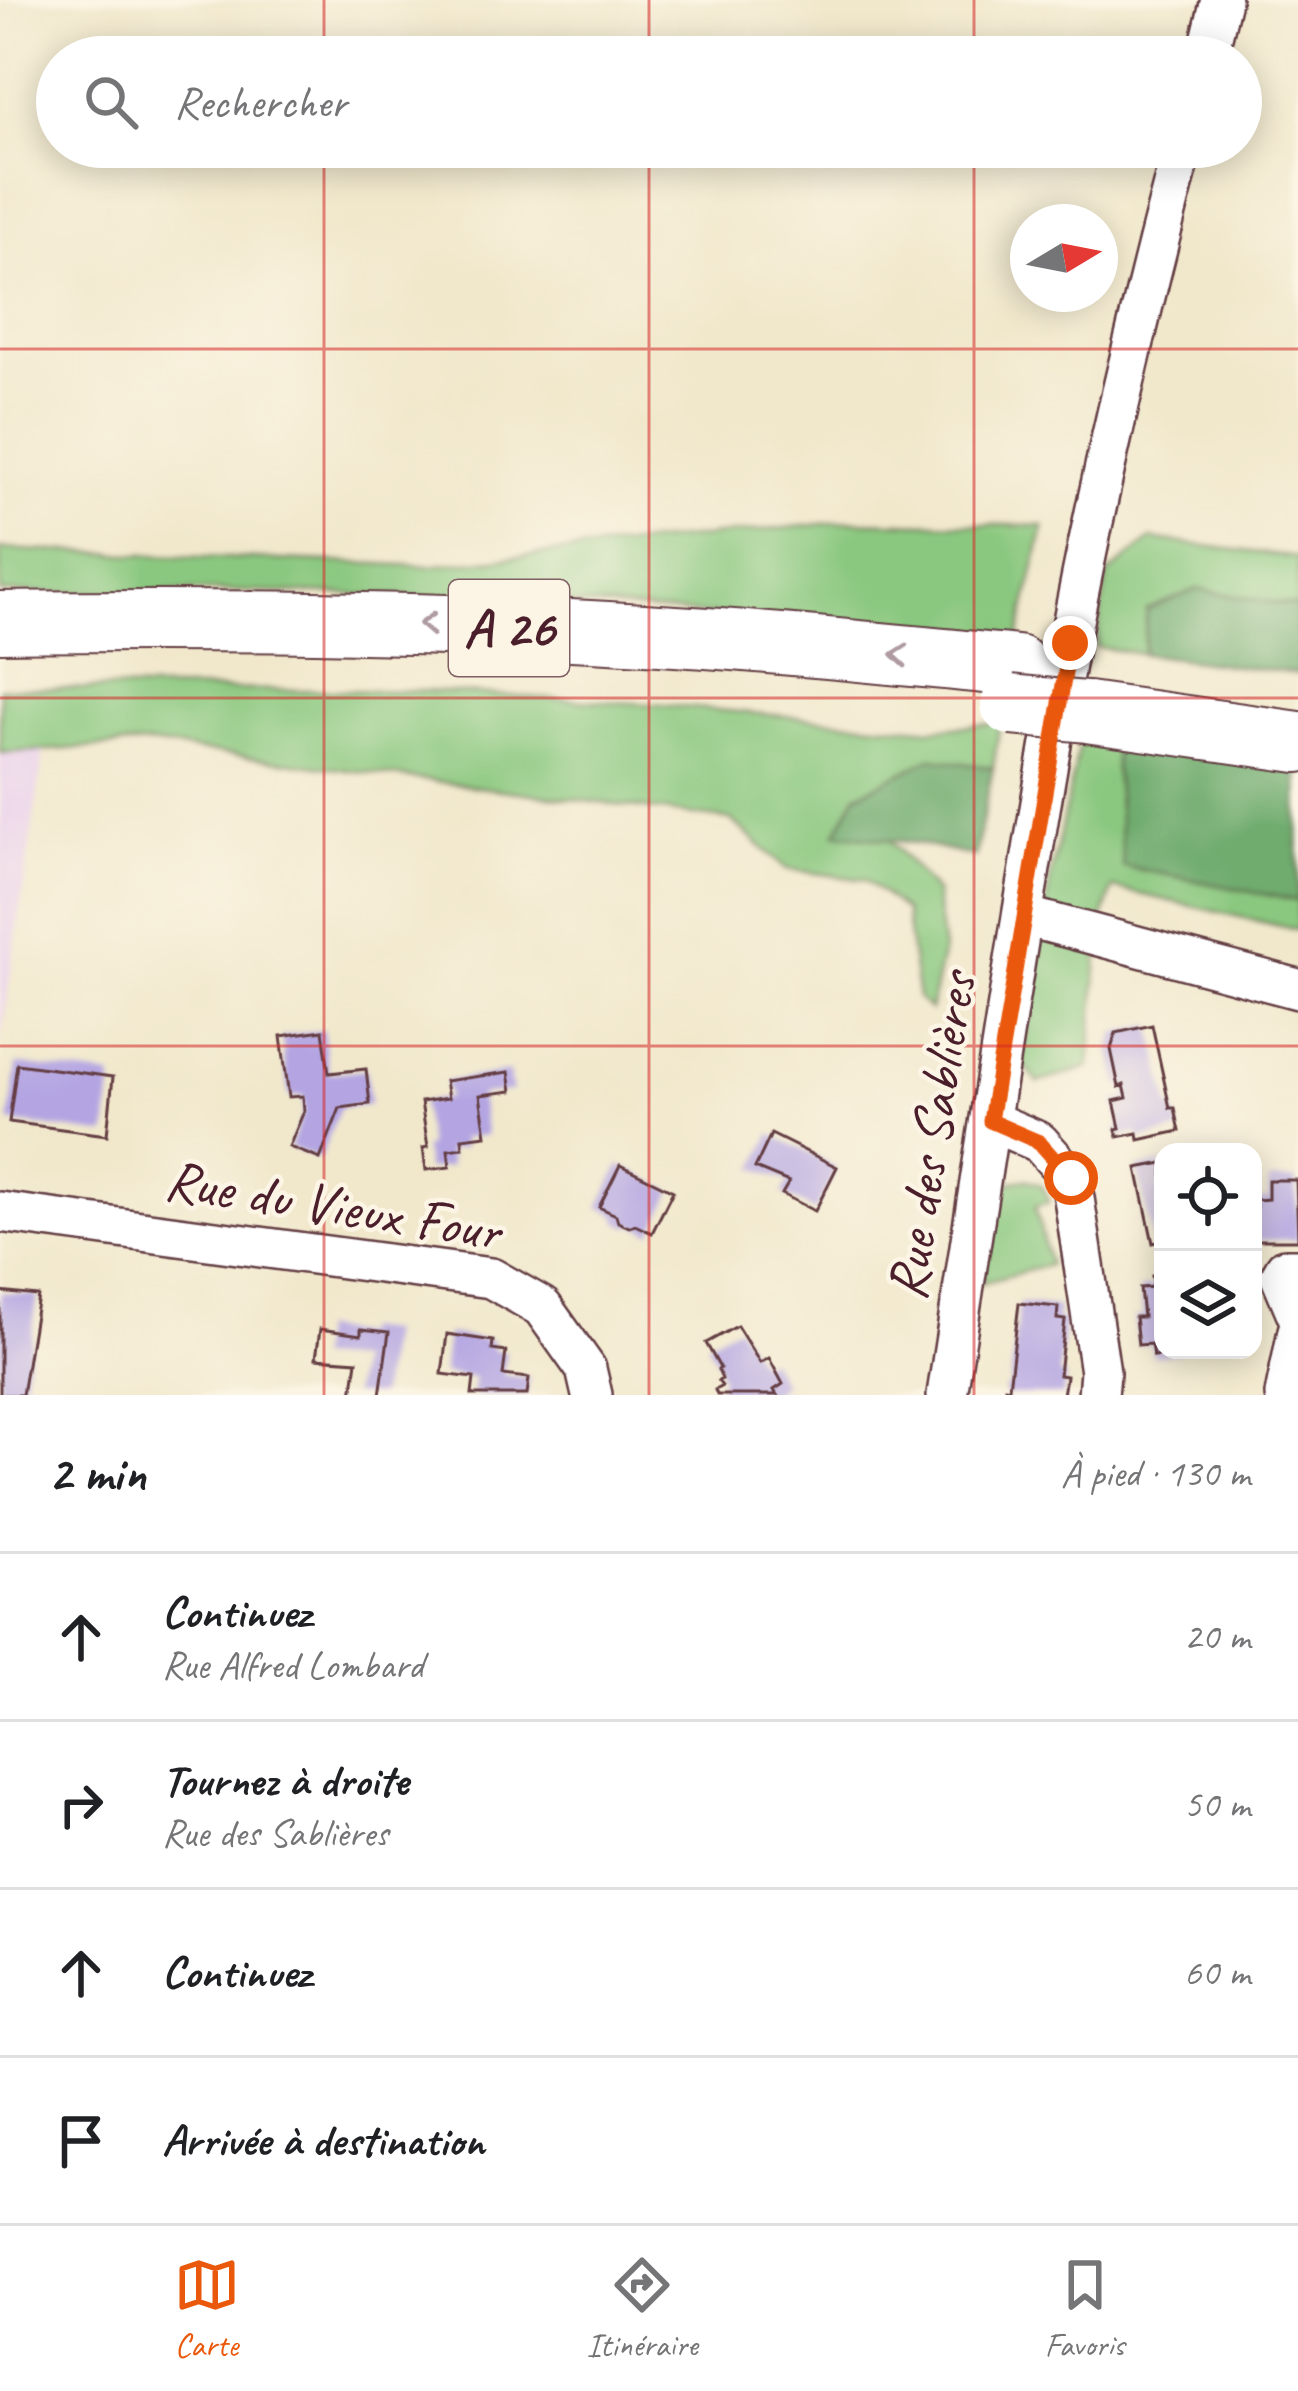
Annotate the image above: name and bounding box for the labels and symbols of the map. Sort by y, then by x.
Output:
north arrow [1010,204,1118,312]
road number: A 26 [449,580,569,676]
one-way arrow [417,611,436,637]
route end [1043,616,1097,670]
one-way arrow [890,643,909,669]
street label: Rue des Sablières [870,963,993,1305]
street label: Rue du Vieux Four [160,1143,509,1268]
route start [1044,1151,1098,1205]

